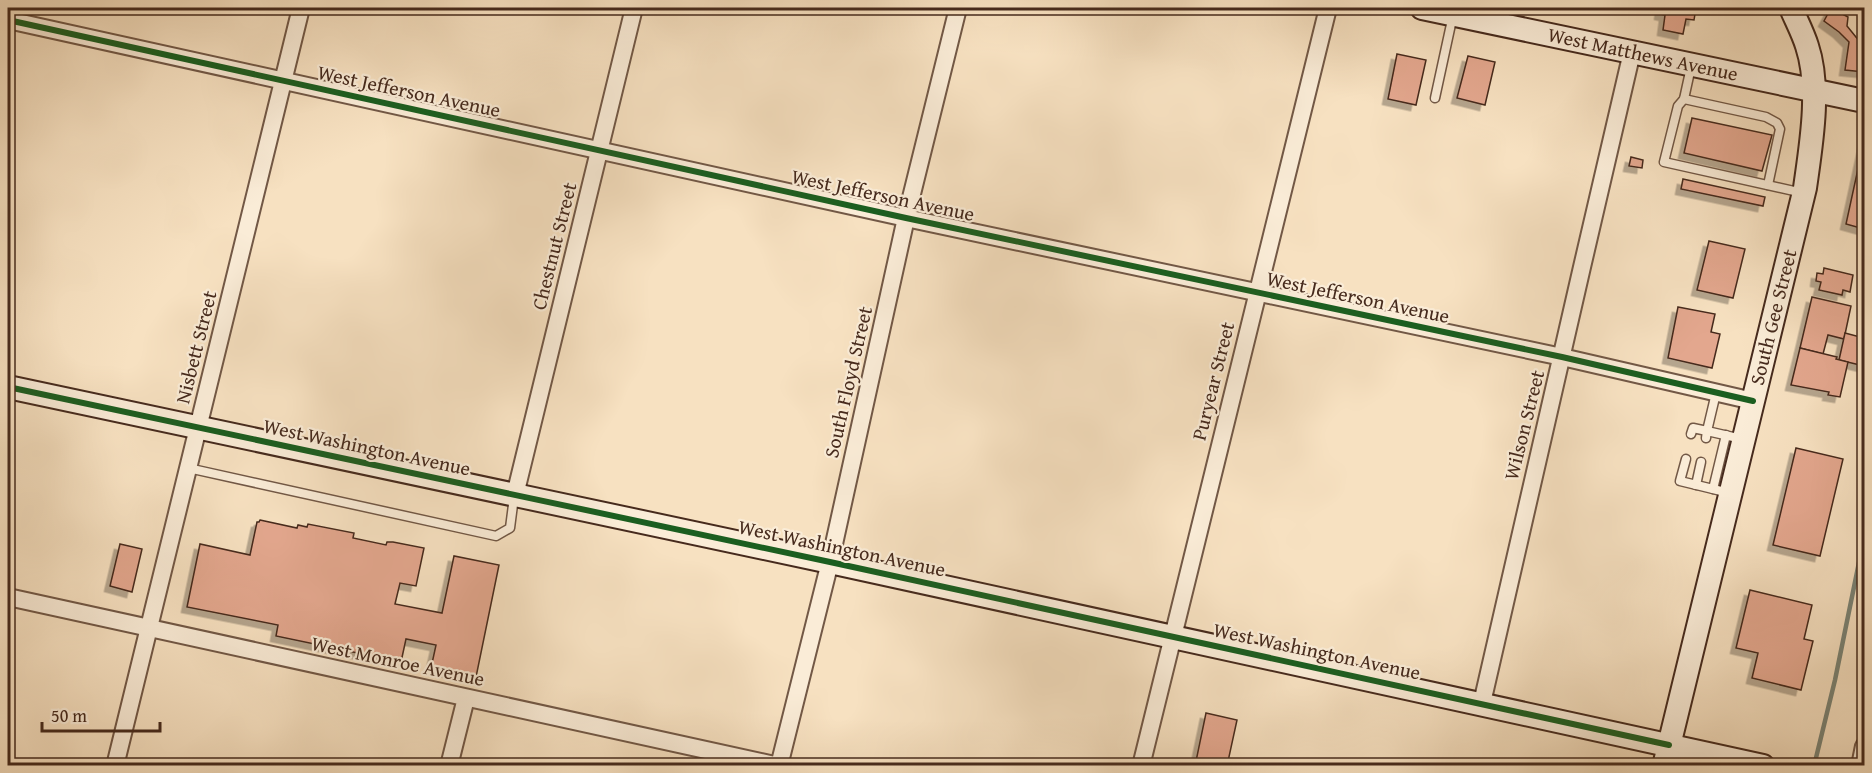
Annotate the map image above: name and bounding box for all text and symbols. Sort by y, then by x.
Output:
street label: West Matthews Avenue [1545,19,1741,88]
street label: West Jefferson Avenue [315,57,503,124]
street label: West Jefferson Avenue [789,161,977,228]
street label: Chestnut Street [524,179,583,313]
street label: South Gee Street [1742,246,1803,388]
street label: West Jefferson Avenue [1264,263,1452,330]
street label: Nisbett Street [167,287,224,406]
street label: South Floyd Street [816,303,879,461]
street label: Puryear Street [1184,318,1241,443]
street label: Wilson Street [1496,367,1551,483]
street label: West Washington Avenue [261,410,473,483]
street label: West Washington Avenue [736,511,948,584]
street label: West Washington Avenue [1211,614,1423,687]
street label: West Monroe Avenue [309,628,487,693]
scale bar [42,695,160,733]
text: 50 m [51,702,87,729]

